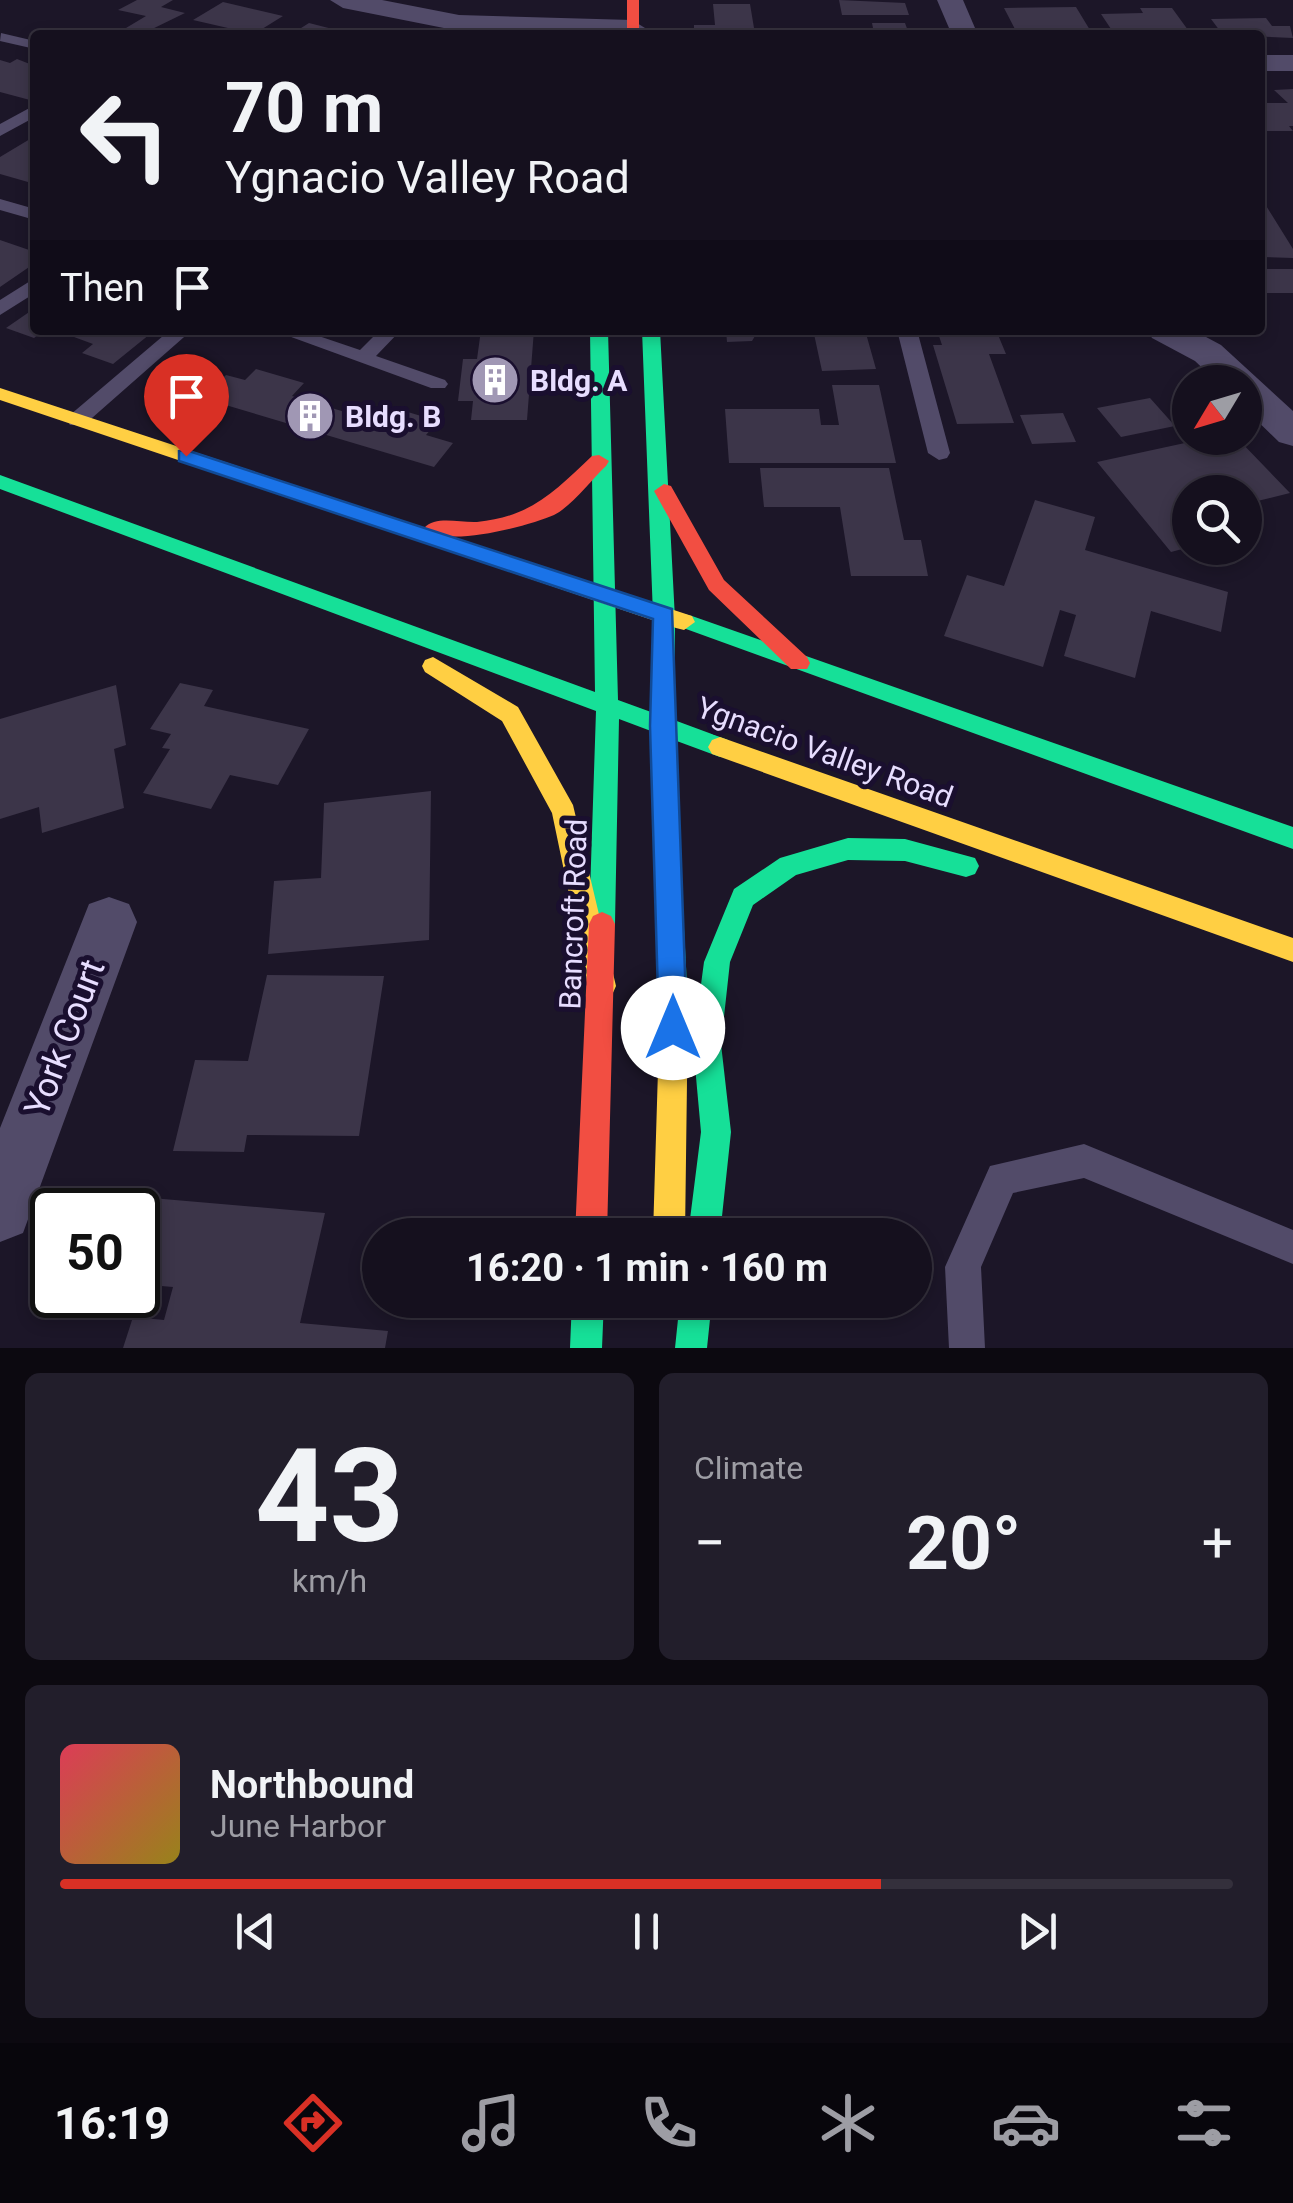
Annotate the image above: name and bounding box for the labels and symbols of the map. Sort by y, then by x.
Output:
pin [144,354,229,457]
building icon: Bldg. A [469,354,521,406]
place label: Bldg. A [530,363,628,398]
north arrow [1172,365,1262,455]
building icon: Bldg. B [284,390,336,442]
place label: Bldg. B [345,399,441,434]
street label: Ygnacio Valley Road [692,689,958,815]
street label: Bancroft Road [552,818,594,1010]
street label: York Court [16,954,114,1122]
position arrow [621,976,725,1080]
speed limit sign: 50 [30,1188,160,1318]

